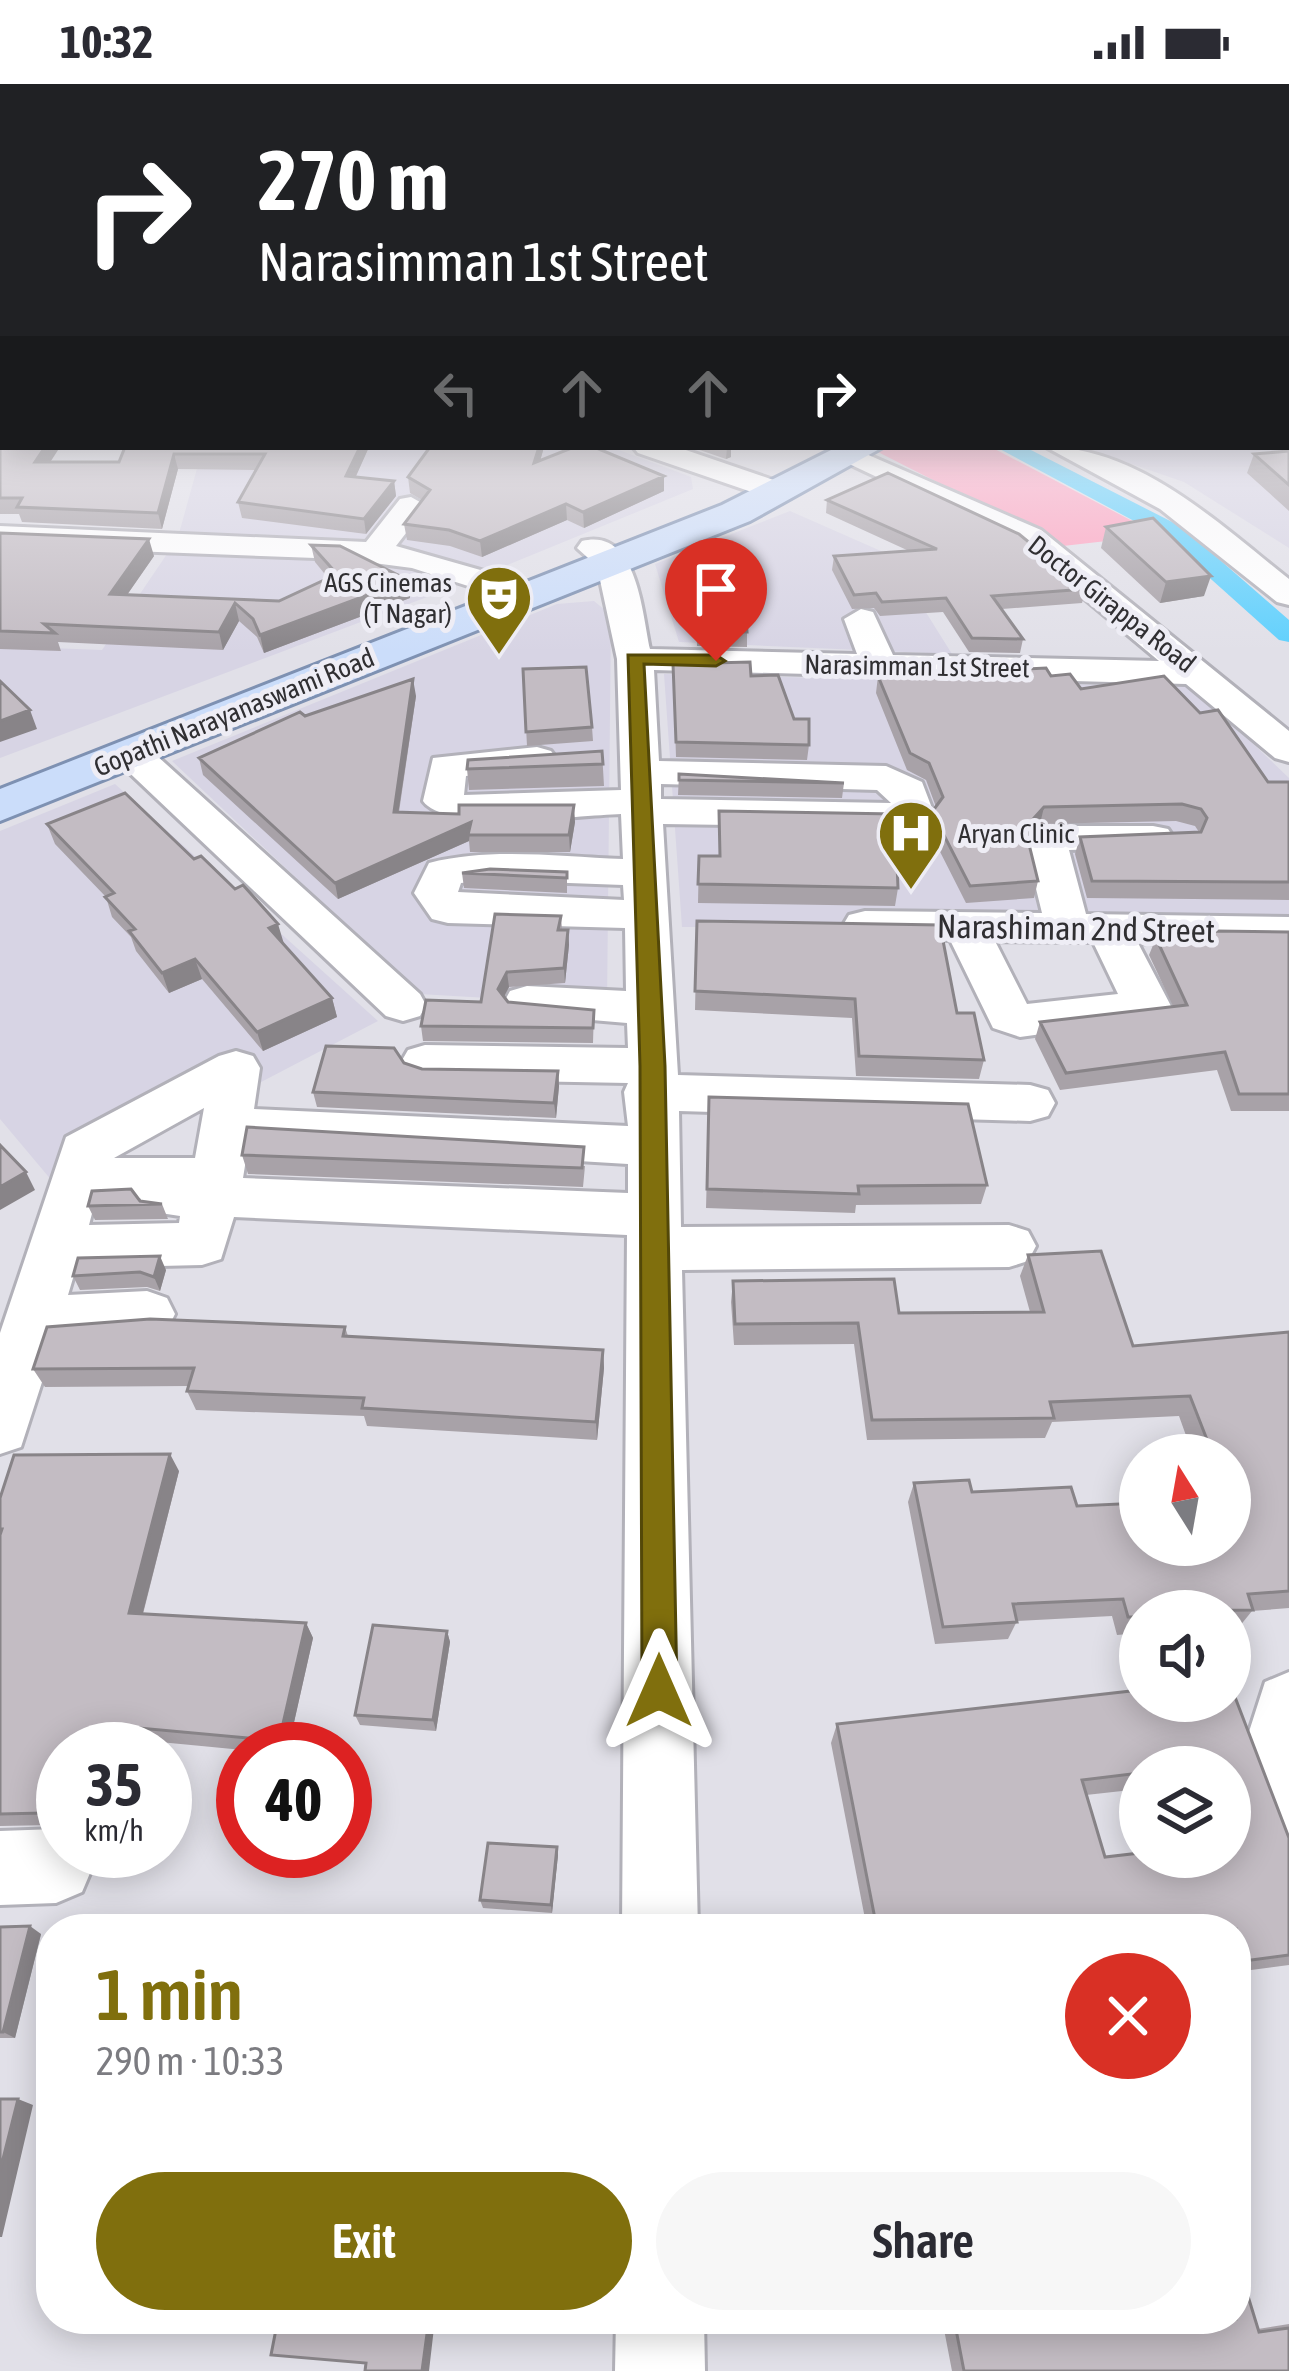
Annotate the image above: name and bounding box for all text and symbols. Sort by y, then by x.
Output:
text: 10:32 [60,16,154,68]
icon: right [60,132,216,288]
text: 270 m [258,132,448,228]
text: Narasimman 1st Street [258,231,709,292]
icon: left [423,360,489,426]
icon: ahead [549,360,615,426]
icon: ahead [675,360,741,426]
icon: right [801,360,867,426]
street label: Doctor Girappa Road [1022,529,1202,679]
pin [665,538,767,661]
icon: arrive [683,556,749,622]
theatre icon: AGS Cinemas (T Nagar) [464,563,534,657]
place label: AGS Cinemas (T Nagar) [324,567,452,629]
street label: Gopathi Narayanaswami Road [89,642,379,782]
street label: Narasimman 1st Street [804,649,1030,683]
hospital icon: Aryan Clinic [876,798,946,892]
place label: Aryan Clinic [958,818,1074,849]
street label: Narashiman 2nd Street [937,907,1215,949]
north arrow [1119,1434,1251,1566]
map controls [1119,1434,1251,1878]
button: sound [1119,1590,1251,1722]
position arrow [596,1628,722,1754]
speed limit sign: 40 [216,1722,372,1878]
button: layers [1119,1746,1251,1878]
text: 35 [86,1750,142,1819]
text: km/h [84,1813,144,1847]
text: 1 min [96,1953,243,2035]
button: close [1065,1953,1191,2079]
text: 290 m · 10:33 [96,2039,285,2083]
button: Exit [96,2172,632,2310]
button: Share [656,2172,1191,2310]

